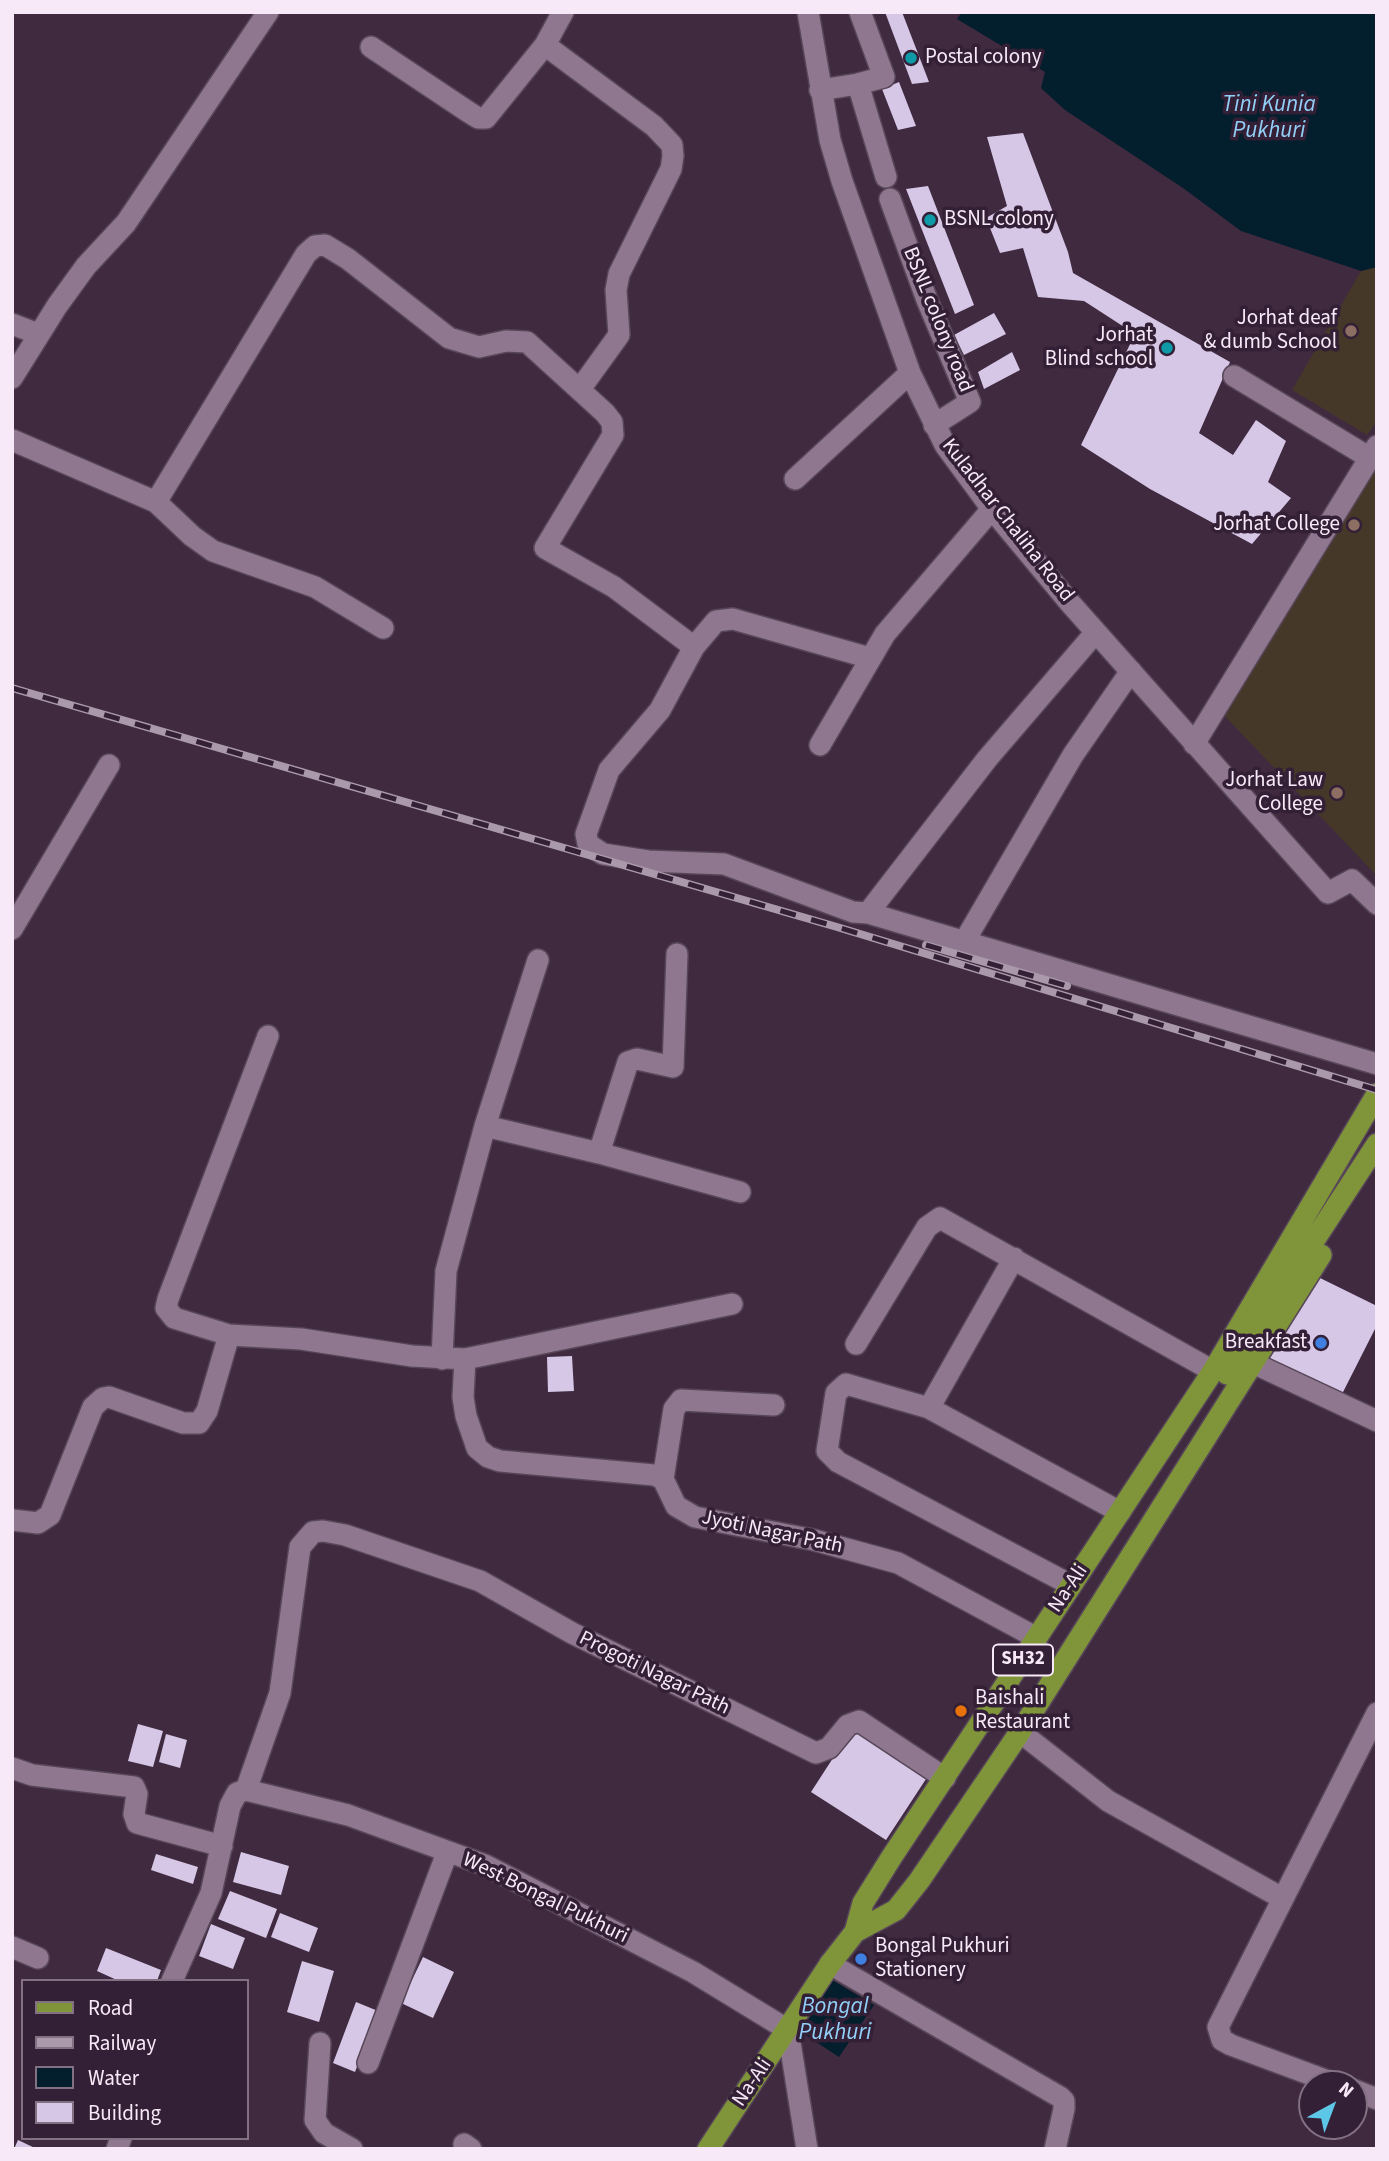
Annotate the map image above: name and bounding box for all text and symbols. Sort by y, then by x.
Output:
place label: Postal colony [925,45,1041,71]
marker: Postal colony [903,50,919,66]
water label: Tini Kunia Pukhuri [1222,92,1316,146]
place label: BSNL colony [944,207,1054,233]
marker: BSNL colony [922,212,938,228]
street label: BSNL colony road [896,244,978,396]
place label: Jorhat deaf & dumb School [1203,306,1337,356]
place label: Jorhat Blind school [1045,323,1153,373]
marker: Jorhat deaf & dumb School [1343,323,1359,339]
marker: Jorhat Blind school [1159,340,1175,356]
street label: Kuladhar Chaliha Road [935,434,1079,608]
place label: Jorhat College [1213,512,1340,538]
marker: Jorhat College [1346,517,1362,533]
place label: Jorhat Law College [1225,768,1323,818]
marker: Jorhat Law College [1329,785,1345,801]
place label: Breakfast [1225,1330,1307,1356]
marker: Breakfast [1313,1335,1329,1351]
street label: Jyoti Nagar Path [699,1506,845,1560]
street label: Na-Ali [1044,1560,1094,1618]
street label: Progoti Nagar Path [575,1627,733,1721]
road number: SH32 [993,1644,1053,1676]
place label: Baishali Restaurant [975,1686,1070,1736]
marker: Baishali Restaurant [953,1703,969,1719]
street label: West Bongal Pukhuri [458,1848,632,1950]
place label: Bongal Pukhuri Stationery [875,1934,1010,1984]
marker: Bongal Pukhuri Stationery [853,1951,869,1967]
legend [21,1979,248,2140]
text: Road [88,1993,133,2023]
water label: Bongal Pukhuri [799,1994,871,2048]
text: Railway [88,2028,156,2058]
street label: Na-Ali [728,2054,778,2112]
text: Water [88,2063,139,2093]
north arrow [1298,2070,1368,2140]
text: N [1332,2076,1359,2105]
text: Building [88,2098,161,2128]

